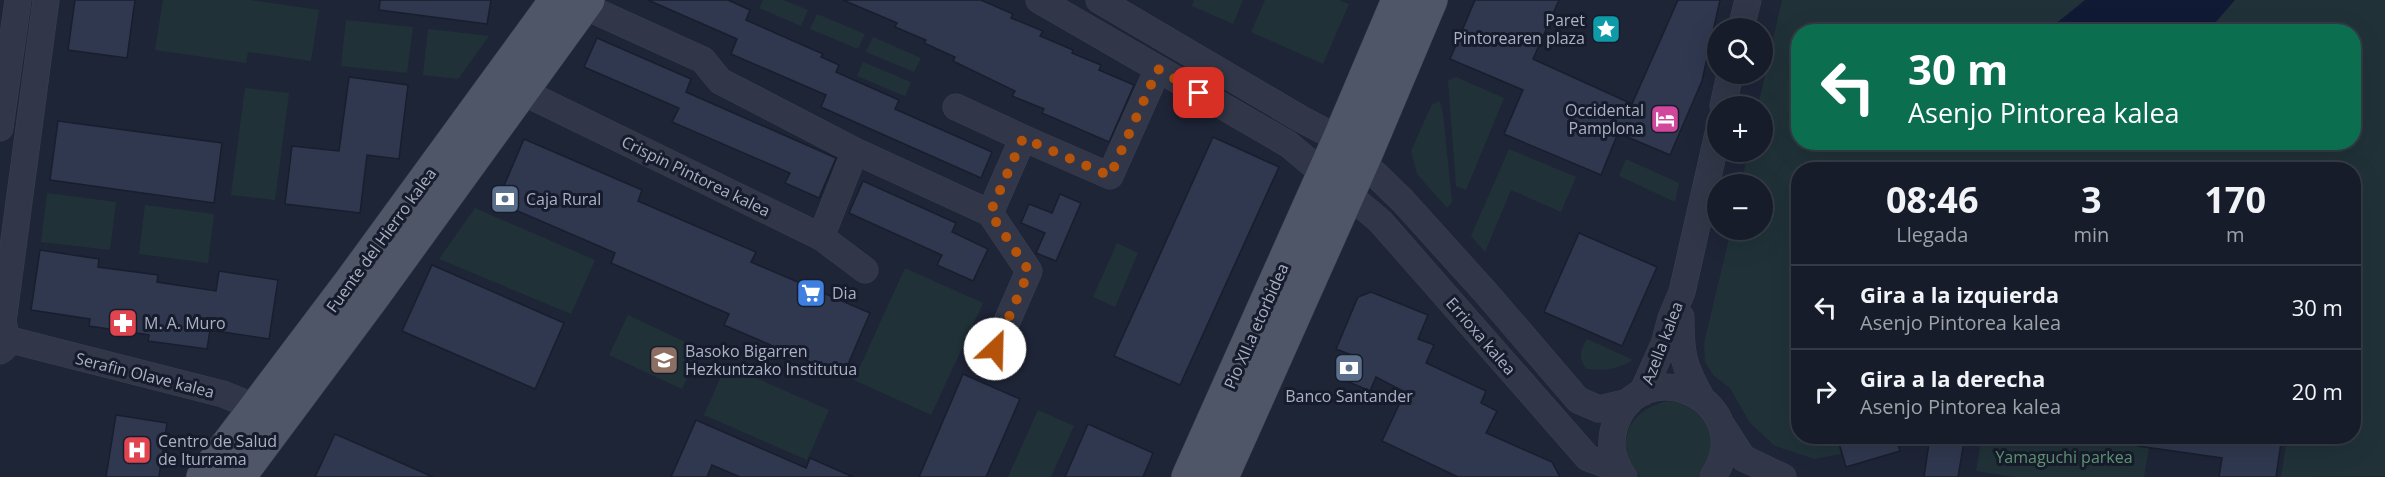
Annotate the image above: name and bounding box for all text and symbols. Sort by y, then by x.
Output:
place label: Paret Pintorearen plaza [1453,9,1585,49]
place icon: Paret Pintorearen plaza [1590,13,1622,45]
map controls [1707,18,1773,240]
button: search [1707,18,1773,84]
text: 30 m [1908,40,2008,97]
icon: left [1809,48,1887,126]
pin [1173,67,1224,118]
icon: arrive [1182,76,1215,109]
text: Asenjo Pintorea kalea [1908,94,2180,131]
button: + [1707,96,1773,162]
place label: Occidental Pamplona [1565,99,1644,139]
hotel icon: Occidental Pamplona [1649,103,1681,135]
street label: Crispin Pintorea kalea [618,130,774,222]
street label: Fuente del Hierro kalea [321,163,441,317]
button: − [1707,174,1773,240]
text: 08:46 [1886,175,1979,224]
text: 3 [2081,175,2102,224]
text: 170 [2204,175,2266,224]
bank icon: Caja Rural [489,183,521,215]
place label: Caja Rural [526,188,601,210]
text: Llegada [1896,221,1968,248]
text: min [2073,221,2109,248]
text: m [2226,221,2244,248]
street label: Pio XII.a etorbidea [1218,260,1294,392]
supermarket icon: Dia [795,277,827,309]
text: Gira a la izquierda [1860,279,2059,309]
place label: Dia [832,282,857,304]
icon: left [1809,291,1842,324]
street label: Errioxa kalea [1441,292,1521,380]
text: 30 m [2292,292,2343,322]
street label: Azella kalea [1636,298,1688,388]
pharmacy icon: M. A. Muro [107,307,139,339]
text: Asenjo Pintorea kalea [1860,309,2061,336]
place label: M. A. Muro [144,312,226,334]
position arrow [963,317,1027,381]
place label: Basoko Bigarren Hezkuntzako Institutua [685,340,857,380]
school or university icon: Basoko Bigarren Hezkuntzako Institutua [648,344,680,376]
street label: Serafin Olave kalea [73,347,217,403]
bank icon: Banco Santander [1333,352,1365,384]
text: Gira a la derecha [1860,363,2045,393]
icon: right [1809,375,1842,408]
text: 20 m [2292,376,2343,406]
place label: Banco Santander [1285,385,1413,407]
text: Asenjo Pintorea kalea [1860,393,2061,420]
place label: Centro de Salud de Iturrama [158,430,277,470]
hospital icon: Centro de Salud de Iturrama [121,434,153,466]
park label: Yamaguchi parkea [1995,446,2133,468]

